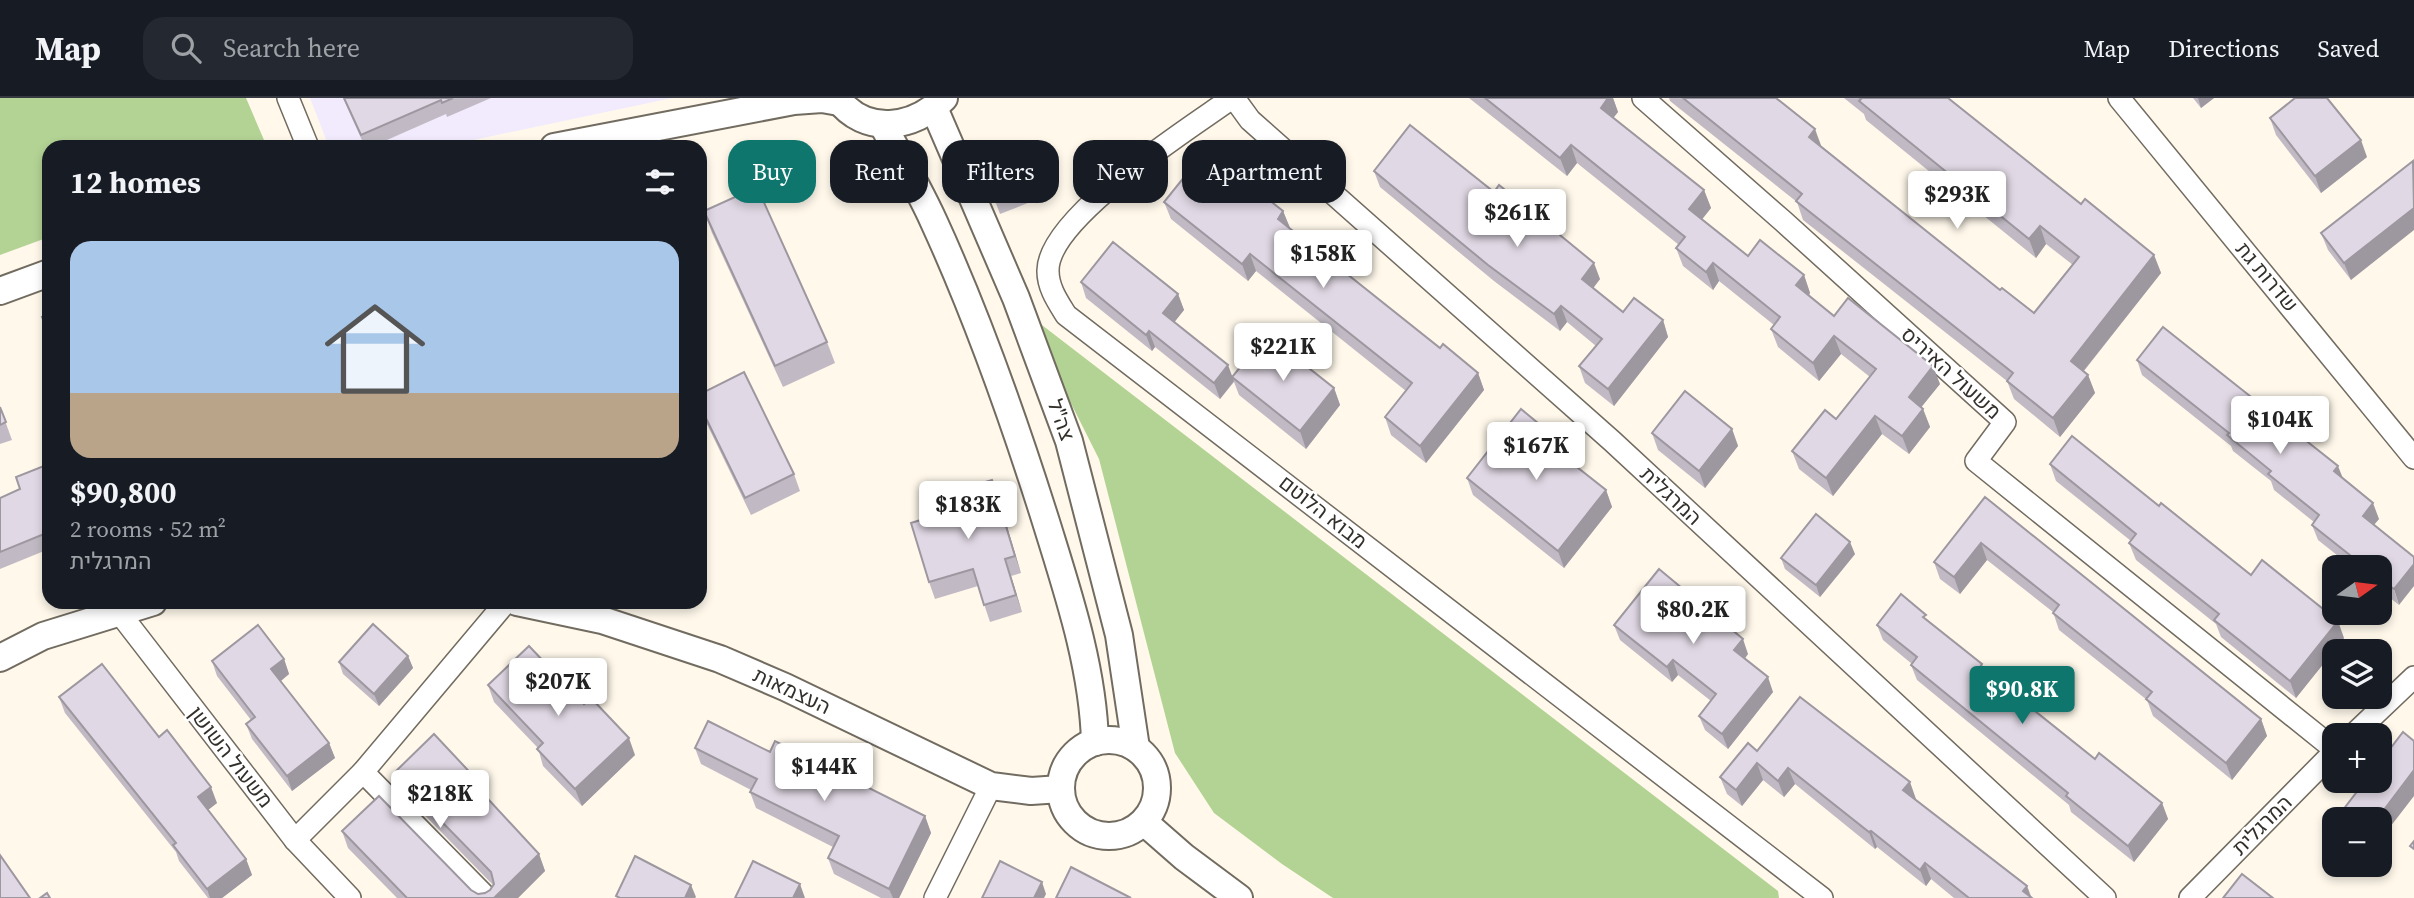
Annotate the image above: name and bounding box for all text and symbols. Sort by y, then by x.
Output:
search box [143,17,633,80]
text: Map [35,26,101,71]
icon: search [167,29,205,67]
text: Search here [223,30,360,66]
text: Map [2083,32,2130,65]
text: Directions [2168,32,2279,65]
text: Saved [2317,32,2379,65]
chip: Buy [728,140,816,203]
chip: Rent [830,140,928,203]
chip: Filters [942,140,1059,203]
chip: New [1073,140,1168,203]
chip: Apartment [1182,140,1346,203]
text: 12 homes [70,162,201,203]
icon: filters [641,163,679,201]
pin: $293K [1908,172,2006,231]
text: $293K [1924,178,1990,210]
pin: $261K [1468,190,1566,249]
text: $261K [1484,196,1550,228]
pin: $158K [1274,230,1372,290]
street label: שדרות גת [2229,235,2305,318]
text: $158K [1290,237,1356,269]
icon: home [312,286,438,412]
street label: משעול האיריס [1895,320,2008,426]
pin: $221K [1234,324,1332,383]
text: $221K [1250,330,1316,362]
street label: צה"ל [1041,395,1082,445]
pin: $104K [2231,396,2329,456]
text: $104K [2247,403,2313,435]
pin: $167K [1487,422,1585,482]
text: $167K [1503,429,1569,461]
street label: המרגלית [1634,460,1708,532]
street label: מבוא הלוטם [1273,468,1373,555]
text: $90,800 [70,472,177,513]
pin: $183K [919,482,1017,541]
text: $183K [935,488,1001,520]
text: 2 rooms · 52 m² [70,513,226,545]
text: המרגלית [70,545,151,577]
north arrow [2322,555,2392,625]
map controls [2322,555,2392,877]
pin: $80.2K [1636,587,1750,646]
text: $80.2K [1657,593,1729,625]
button: layers [2322,639,2392,709]
pin: $207K [509,658,607,718]
street label: העצמאות [749,660,836,721]
text: $207K [525,665,591,697]
pin: $90.8K [1965,666,2079,726]
text: $90.8K [1986,673,2058,705]
street label: משעול השושן [182,700,280,814]
button: + [2322,723,2392,793]
pin: $144K [775,744,873,803]
text: $144K [791,750,857,782]
pin: $218K [391,770,489,830]
text: $218K [407,777,473,809]
street label: המרגלית [2225,788,2298,861]
button: − [2322,807,2392,877]

